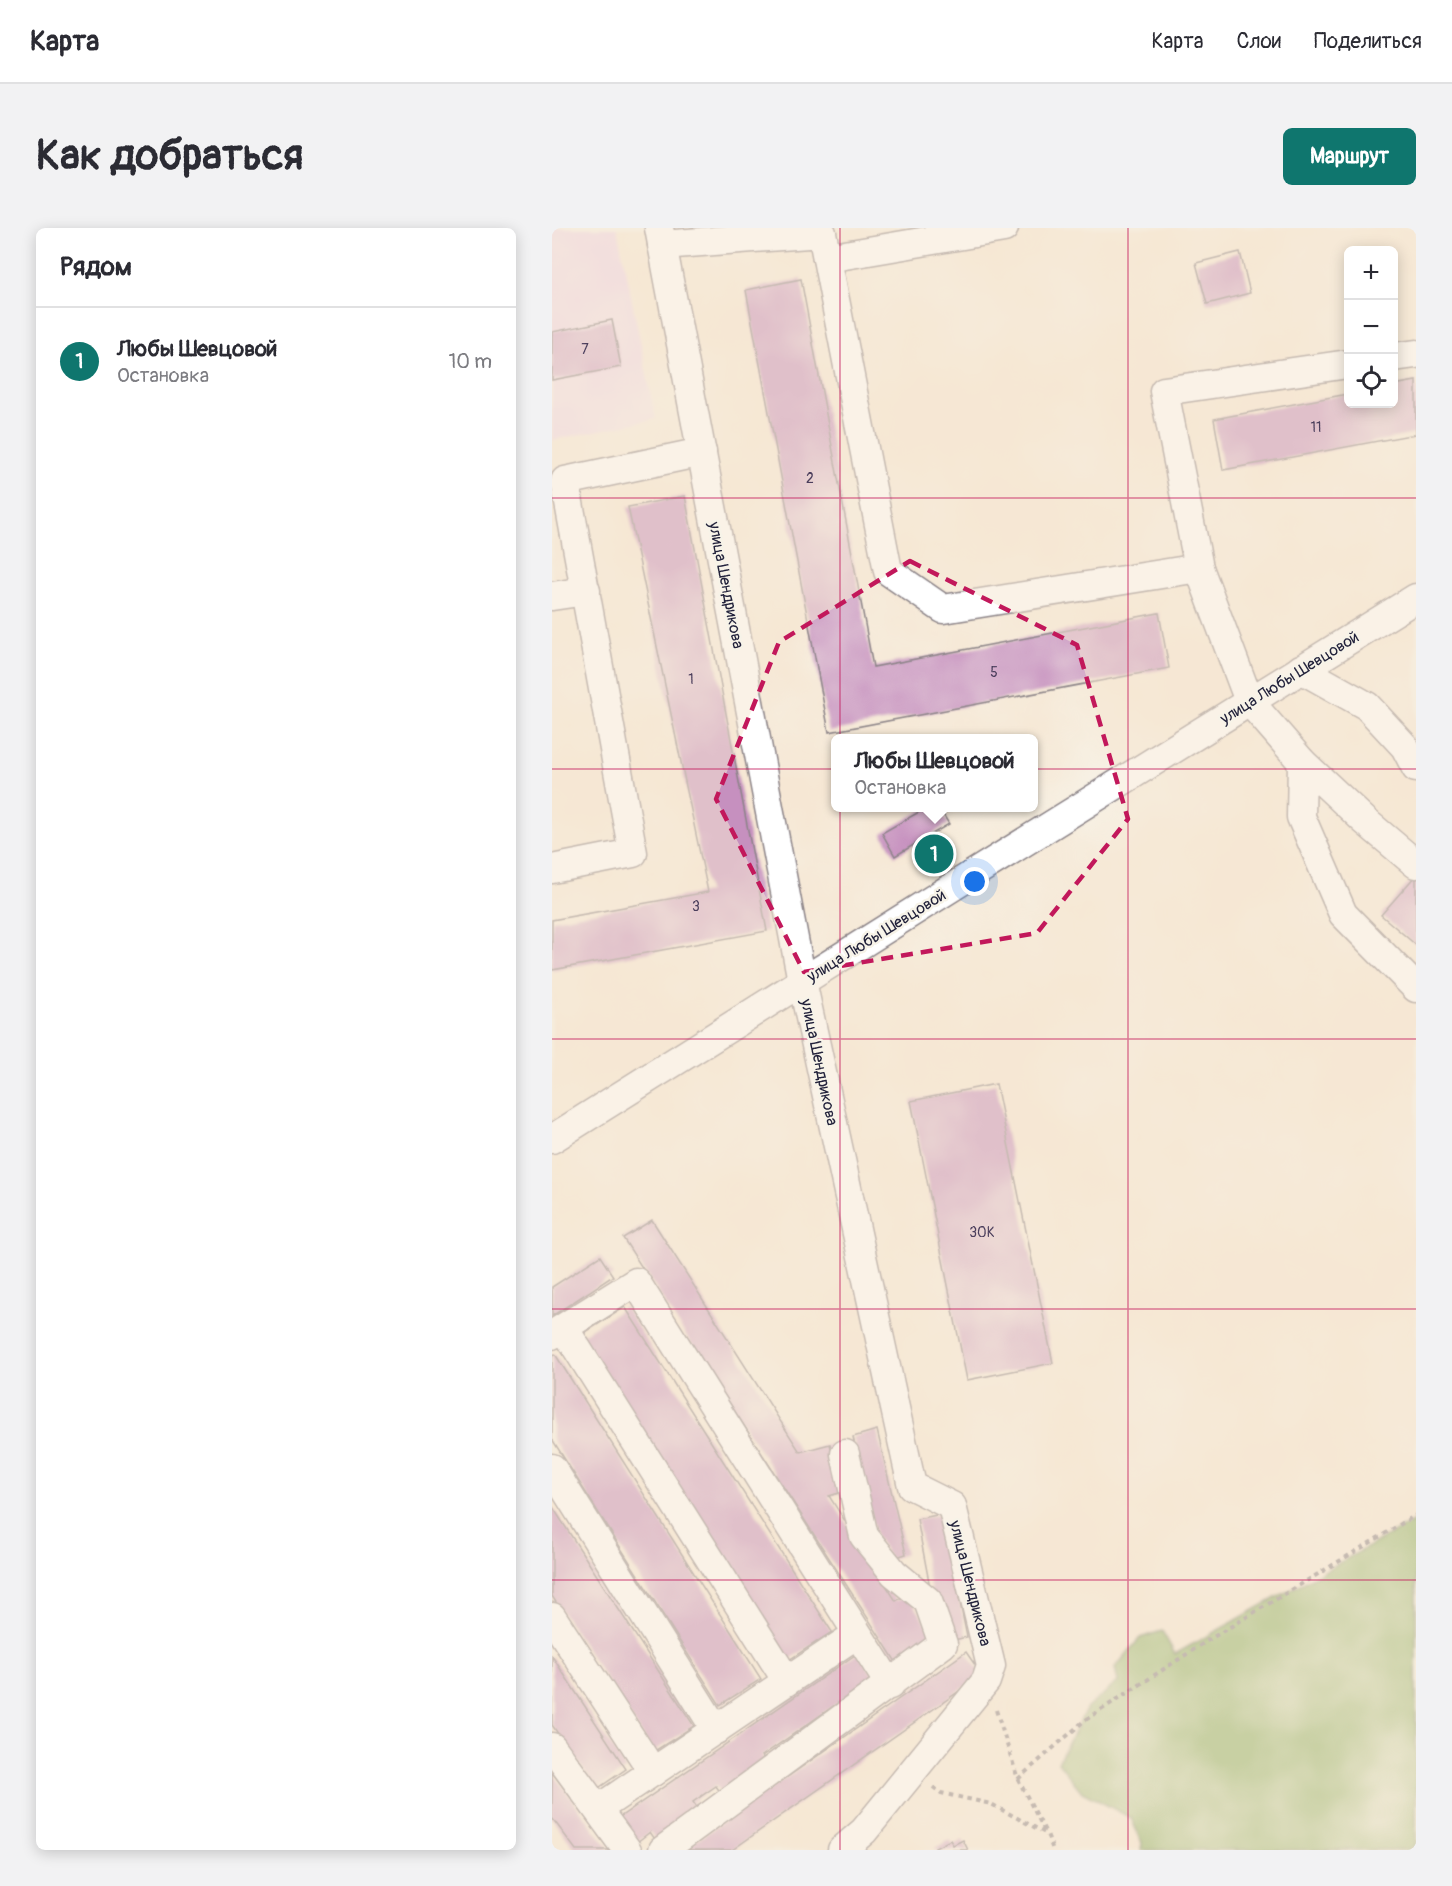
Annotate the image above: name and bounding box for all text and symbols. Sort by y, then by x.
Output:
text: Карта [30,24,99,59]
text: Карта [1151,28,1203,55]
text: Слои [1236,28,1281,55]
text: Поделиться [1314,28,1422,55]
button: Маршрут [1283,128,1416,185]
text: Как добраться [36,130,303,182]
map controls [1344,246,1398,408]
button: + [1344,246,1398,300]
text: Рядом [60,251,132,283]
button: − [1344,300,1398,354]
text: Любы Шевцовой [117,335,277,363]
house number: 7 [581,341,589,358]
text: 1 [76,349,83,374]
text: 10 m [448,349,492,374]
button: locate [1344,354,1398,408]
text: Остановка [117,363,209,388]
house number: 11 [1311,419,1321,436]
house number: 2 [806,470,814,487]
street label: улица Шендрикова [704,519,748,650]
street label: улица Любы Шевцовой [1216,627,1363,729]
house number: 5 [990,664,998,681]
house number: 1 [688,671,694,688]
popup [831,734,1038,812]
text: Любы Шевцовой [854,747,1015,775]
text: Остановка [854,775,946,800]
pin: 1 [914,832,953,876]
your location [960,867,989,896]
street label: улица Любы Шевцовой [803,885,950,987]
house number: 3 [692,898,700,915]
street label: улица Шендрикова [796,996,842,1127]
house number: 30К [969,1224,995,1241]
street label: улица Шендрикова [945,1517,995,1648]

